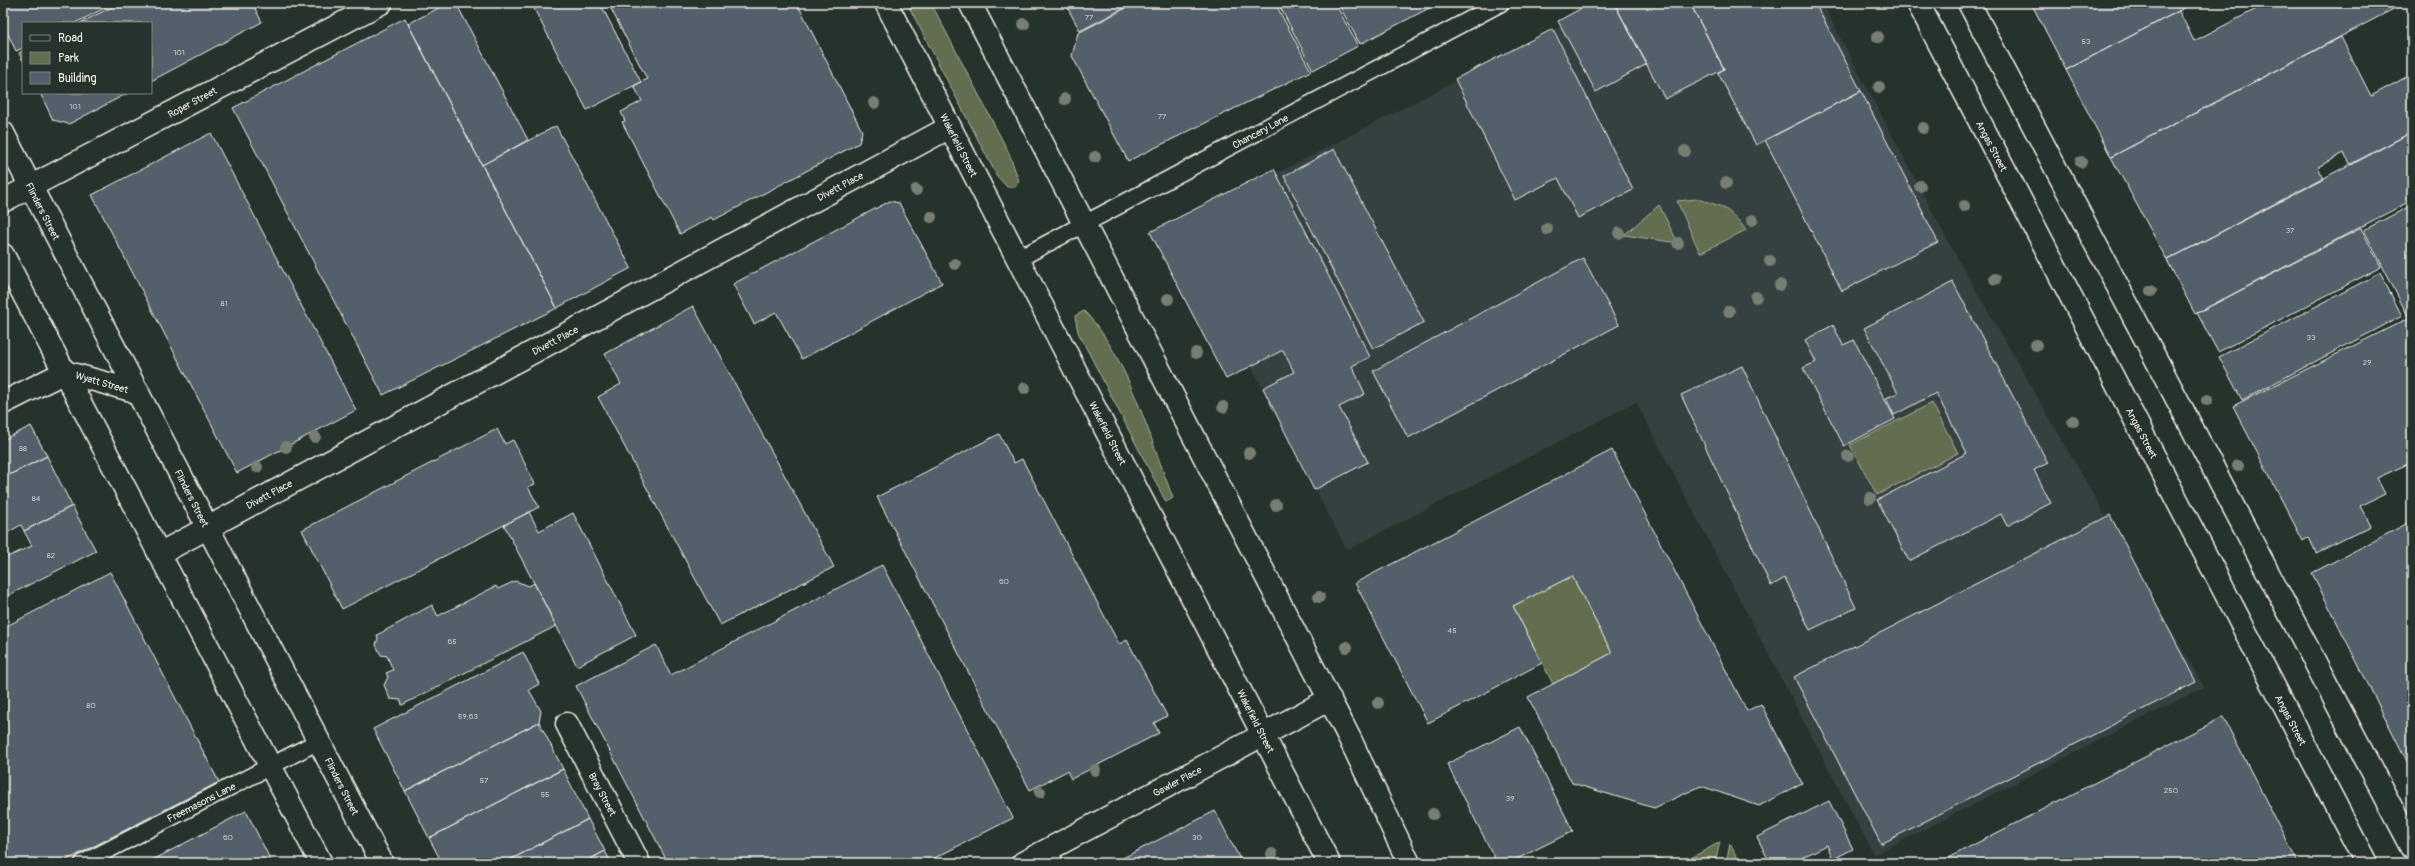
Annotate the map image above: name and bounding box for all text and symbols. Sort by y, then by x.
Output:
house number: 77 [1085,13,1094,22]
legend [22,22,152,94]
text: Road [58,31,83,46]
house number: 53 [2082,37,2091,46]
house number: 101 [173,48,185,57]
text: Park [58,51,79,66]
text: Building [58,71,97,86]
street label: Roper Street [166,85,220,121]
house number: 101 [69,102,81,111]
street label: Wakefield Street [937,112,980,180]
house number: 77 [1158,112,1167,121]
street label: Chancery Lane [1231,112,1290,152]
street label: Angas Street [1973,119,2010,175]
street label: Divett Place [815,170,866,204]
street label: Flinders Street [22,181,62,243]
house number: 37 [2286,226,2295,235]
house number: 81 [220,299,228,308]
street label: Divett Place [530,324,581,358]
house number: 33 [2307,333,2316,342]
house number: 29 [2363,358,2371,367]
street label: Wyatt Street [74,370,131,397]
street label: Wakefield Street [1086,400,1129,468]
street label: Angas Street [2123,406,2160,462]
house number: 88 [19,444,27,453]
street label: Flinders Street [171,468,211,530]
street label: Divett Place [244,478,295,512]
house number: 84 [32,494,41,503]
house number: 82 [47,551,56,560]
house number: 60 [999,577,1010,586]
house number: 45 [1448,626,1456,635]
house number: 65 [448,637,457,646]
street label: Wakefield Street [1234,688,1277,756]
street label: Angas Street [2272,693,2309,749]
house number: 80 [86,701,96,710]
house number: 59;63 [458,712,478,721]
street label: Flinders Street [321,756,361,818]
street label: Gawler Place [1151,764,1204,800]
street label: Bray Street [586,771,619,819]
house number: 57 [480,776,489,785]
street label: Freemasons Lane [165,780,238,825]
house number: 250 [2164,786,2179,795]
house number: 55 [541,790,549,799]
house number: 39 [1506,794,1514,803]
house number: 60 [223,833,234,842]
house number: 30 [1192,833,1202,842]

